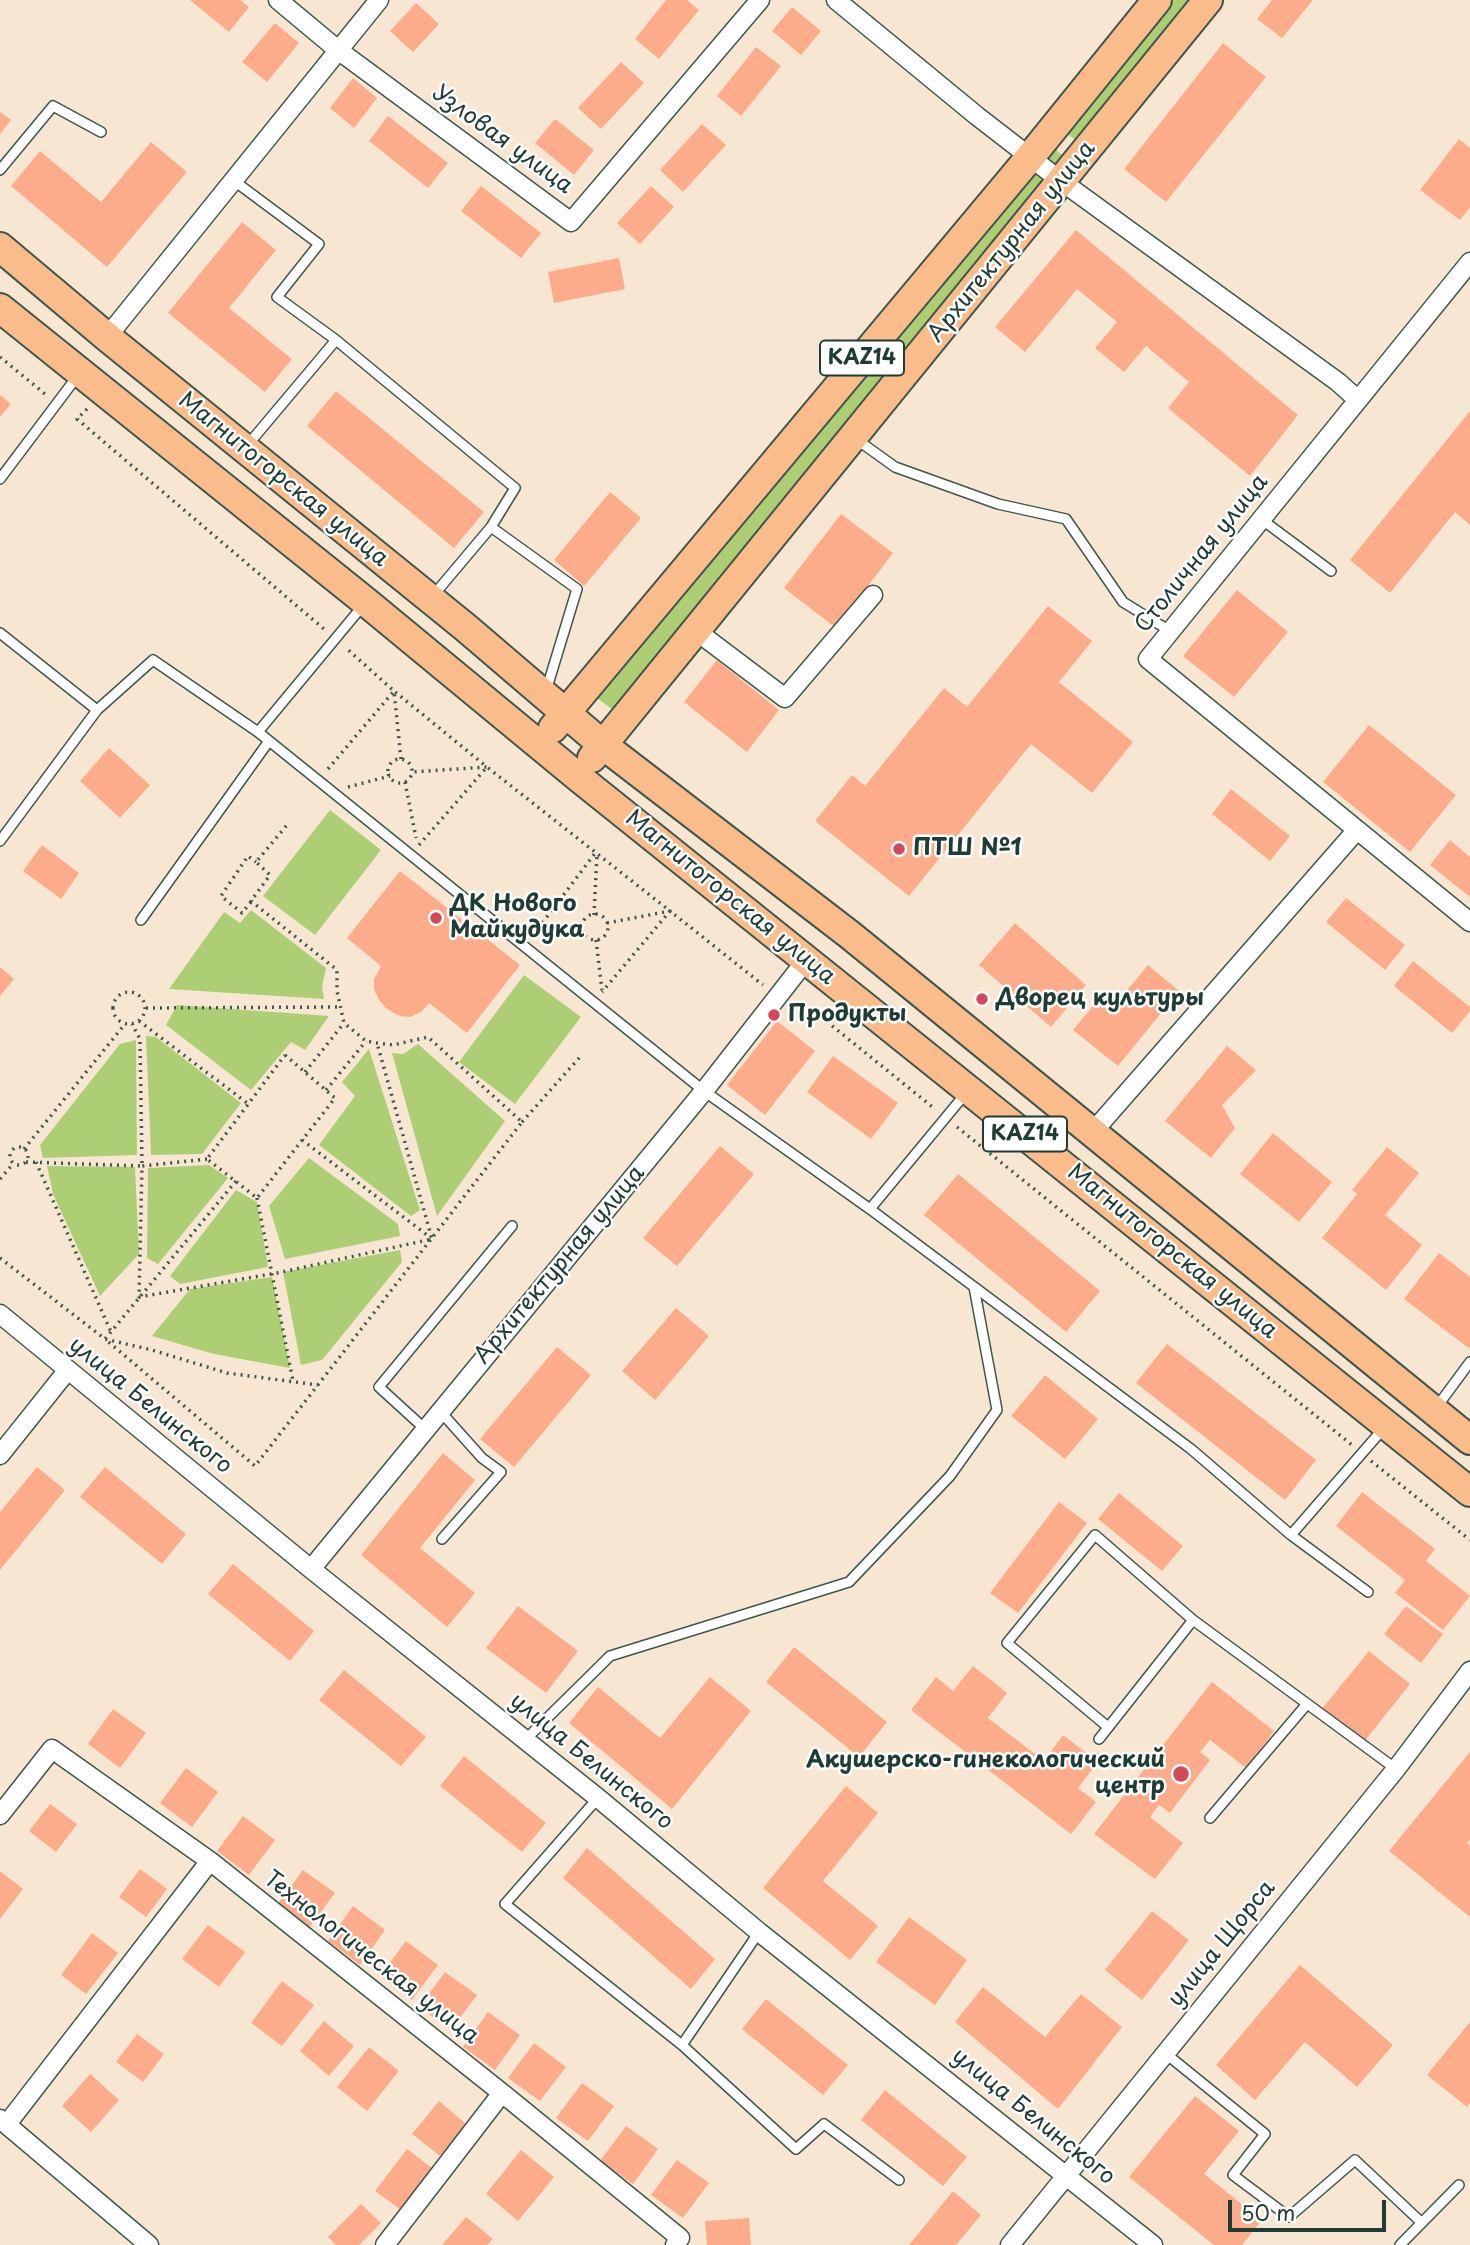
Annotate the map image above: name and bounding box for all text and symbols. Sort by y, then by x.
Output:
street label: Узловая улица [426,80,578,200]
street label: Архитектурная улица [922,136,1102,348]
road number: KAZ14 [820,340,904,376]
street label: Магнитогорская улица [173,387,393,573]
street label: Столичная улица [1130,469,1274,639]
street label: Магнитогорская улица [620,805,840,991]
place label: ПТШ №1 [913,835,1022,863]
marker: ПТШ №1 [891,841,907,857]
place label: ДК Нового Майкудука [450,891,585,945]
marker: ДК Нового Майкудука [428,910,444,926]
place label: Дворец культуры [996,985,1204,1013]
marker: Дворец культуры [974,991,990,1007]
place label: Продукты [788,1001,906,1029]
marker: Продукты [766,1007,782,1023]
road number: KAZ14 [983,1116,1067,1152]
street label: Магнитогорская улица [1062,1159,1282,1345]
street label: Архитектурная улица [469,1160,651,1370]
street label: улица Белинского [63,1332,237,1480]
street label: улица Белинского [504,1688,678,1836]
place label: Акушерско-гинекологический центр [806,1747,1165,1801]
marker: Акушерско-гинекологический центр [1171,1764,1191,1784]
street label: Технологическая улица [258,1866,484,2050]
street label: улица Щорса [1163,1875,1281,2013]
street label: улица Белинского [946,2043,1120,2191]
scale bar [1232,2186,1390,2230]
text: 50 m [1241,2196,1295,2228]

